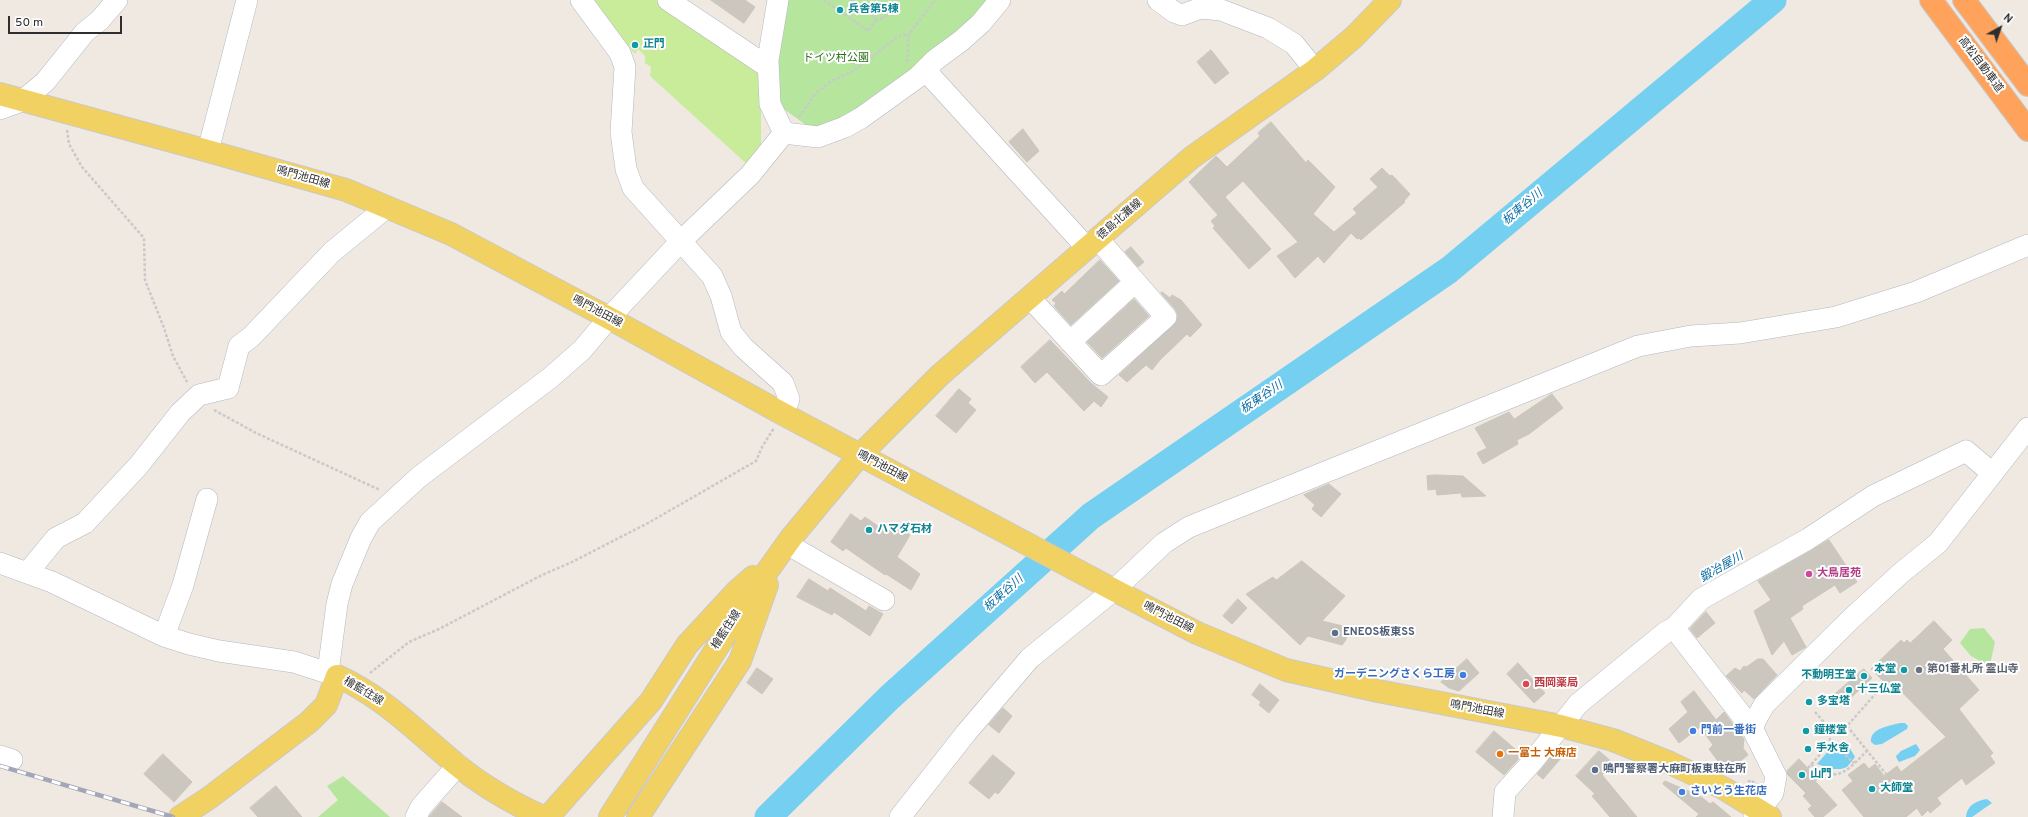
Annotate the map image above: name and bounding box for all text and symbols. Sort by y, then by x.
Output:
place label: 兵舎第5棟 [848,3,899,17]
marker: 兵舎第5棟 [835,5,845,15]
scale bar [10,8,124,34]
north arrow [1980,8,2020,48]
text: N [2000,11,2015,27]
text: 50 m [15,15,43,31]
street label: 高松自動車道 [1955,35,2005,95]
place label: 正門 [643,38,665,52]
marker: 正門 [630,40,640,50]
park label: ドイツ村公園 [803,52,869,66]
street label: 鳴門池田線 [275,164,331,192]
water label: 板東谷川 [1500,187,1546,229]
street label: 徳島北灘線 [1095,197,1145,243]
street label: 鳴門池田線 [570,293,624,331]
water label: 板東谷川 [1238,379,1286,417]
street label: 鳴門池田線 [855,448,909,486]
place label: ハマダ石材 [877,523,932,537]
marker: ハマダ石材 [864,525,874,535]
water label: 鍛冶屋川 [1698,550,1746,586]
place label: 大鳥居苑 [1817,567,1861,581]
marker: 大鳥居苑 [1804,569,1814,579]
water label: 板東谷川 [981,573,1027,615]
street label: 鳴門池田線 [1141,600,1195,636]
street label: 檜藍住線 [709,608,745,652]
place label: ENEOS板東SS [1343,626,1415,640]
marker: ENEOS板東SS [1330,628,1340,638]
place label: 本堂 [1874,663,1896,677]
place label: 第01番札所 霊山寺 [1927,663,2018,677]
marker: 本堂 [1899,665,1909,675]
marker: 第01番札所 霊山寺 [1914,665,1924,675]
place label: ガーデニングさくら工房 [1334,668,1455,682]
place label: 不動明王堂 [1801,669,1856,683]
marker: ガーデニングさくら工房 [1458,670,1468,680]
marker: 不動明王堂 [1859,671,1869,681]
street label: 檜藍住線 [341,675,385,709]
place label: 西岡薬局 [1534,677,1578,691]
marker: 西岡薬局 [1521,679,1531,689]
place label: 十三仏堂 [1857,683,1901,697]
marker: 十三仏堂 [1844,685,1854,695]
place label: 多宝塔 [1817,695,1850,709]
marker: 多宝塔 [1804,697,1814,707]
street label: 鳴門池田線 [1449,698,1505,722]
place label: 門前一番街 [1701,724,1756,738]
place label: 鐘楼堂 [1814,724,1847,738]
marker: 門前一番街 [1688,726,1698,736]
marker: 鐘楼堂 [1801,726,1811,736]
place label: 手水舎 [1816,742,1849,756]
marker: 手水舎 [1803,744,1813,754]
place label: 一冨士 大麻店 [1508,747,1577,761]
marker: 一冨士 大麻店 [1495,749,1505,759]
place label: 鳴門警察署大麻町板東駐在所 [1603,763,1746,777]
marker: 鳴門警察署大麻町板東駐在所 [1590,765,1600,775]
place label: 山門 [1810,768,1832,782]
marker: 山門 [1797,770,1807,780]
place label: 大師堂 [1880,782,1913,796]
marker: 大師堂 [1867,784,1877,794]
place label: さいとう生花店 [1690,785,1767,799]
marker: さいとう生花店 [1677,787,1687,797]

